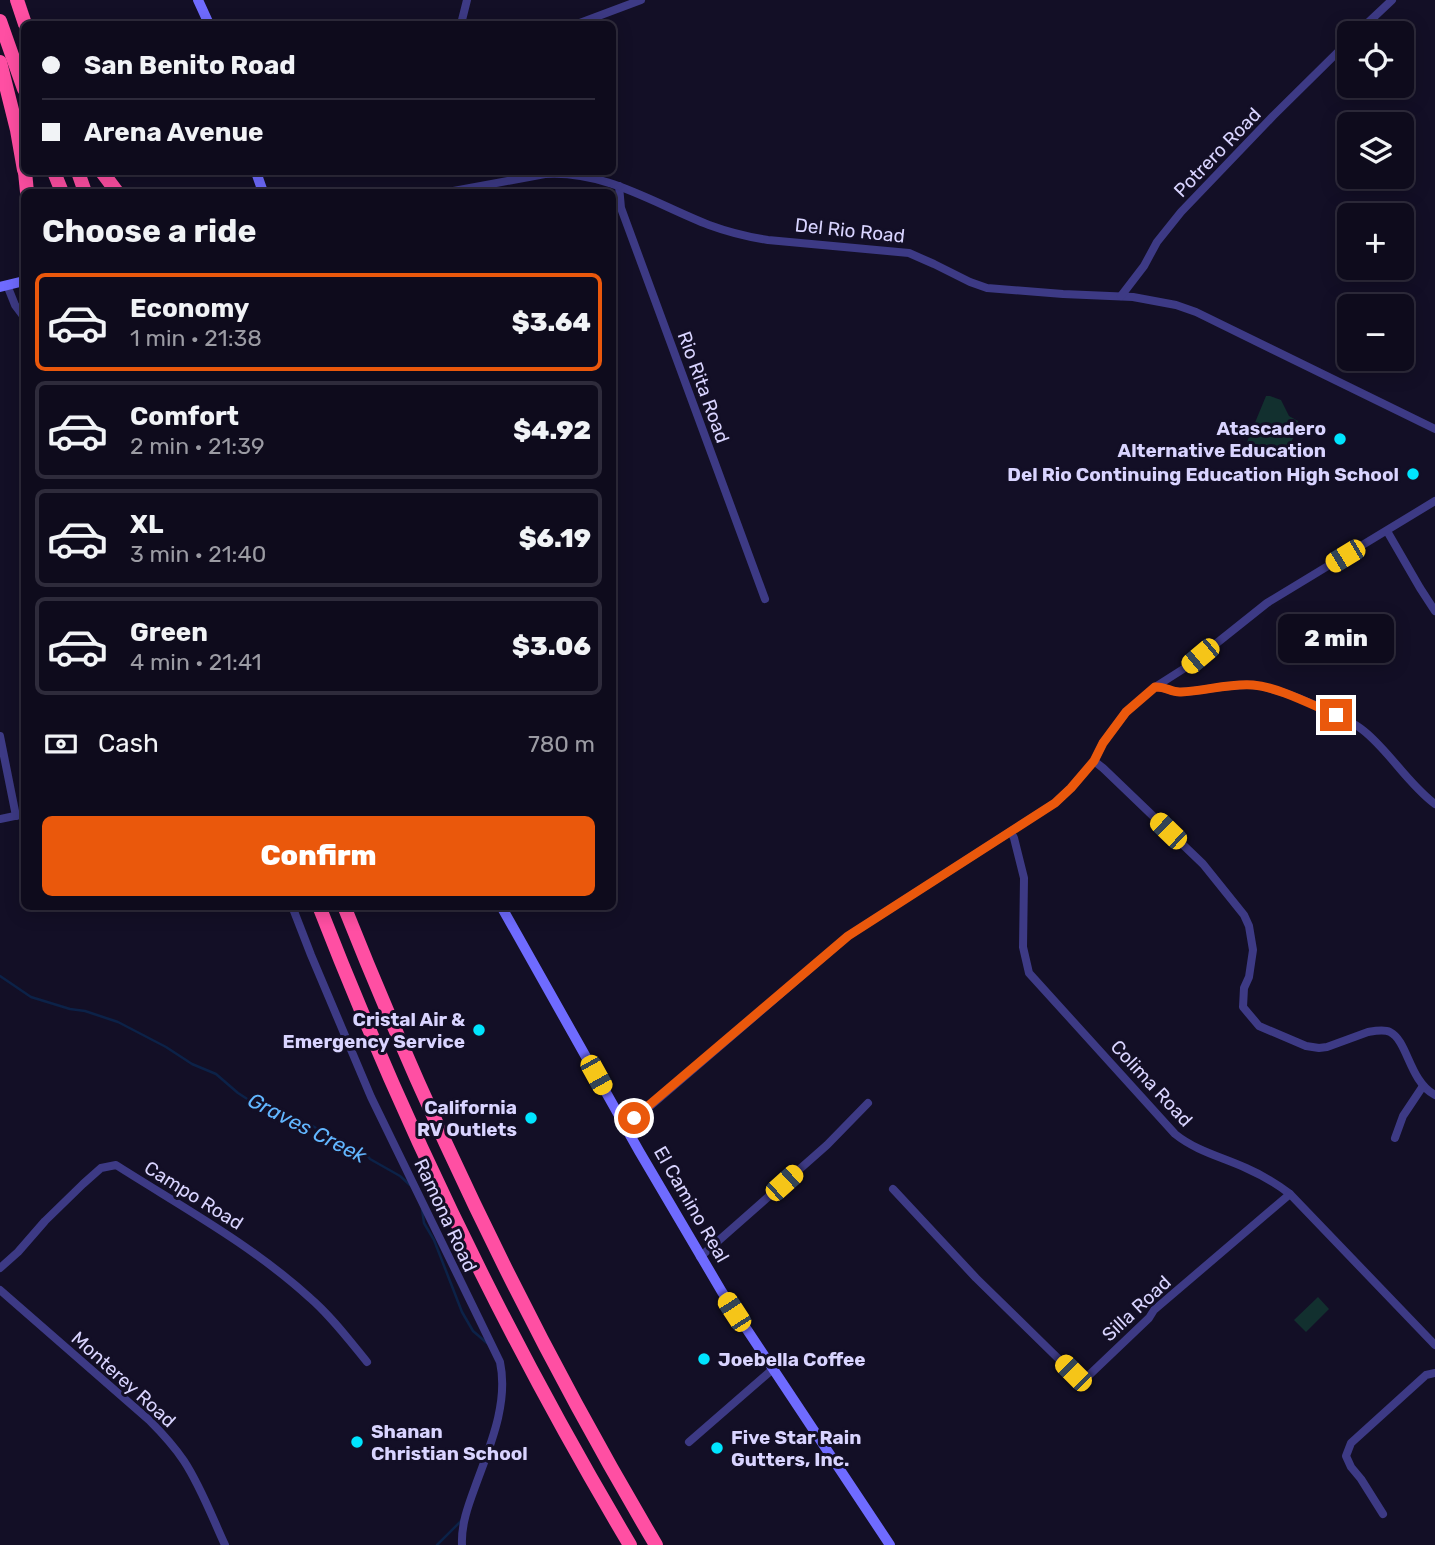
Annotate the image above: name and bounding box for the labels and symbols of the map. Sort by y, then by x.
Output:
street label: Potrero Road [1169,103,1266,202]
street label: Del Rio Road [794,213,906,248]
street label: Rio Rita Road [673,328,734,446]
place label: Atascadero Alternative Education [1118,417,1326,462]
marker: Atascadero Alternative Education [1332,431,1348,447]
place label: Del Rio Continuing Education High School [1007,463,1399,486]
marker: Del Rio Continuing Education High School [1405,466,1421,482]
car [1322,536,1369,576]
callout: 2 min [1278,614,1394,662]
car [1178,634,1223,678]
route end [1320,699,1352,731]
car [1146,809,1191,853]
place label: Cristal Air & Emergency Service [283,1008,465,1053]
marker: Cristal Air & Emergency Service [471,1022,487,1038]
street label: Colima Road [1106,1035,1198,1131]
car [577,1052,616,1098]
water label: Graves Creek [244,1087,372,1169]
place label: California RV Outlets [417,1096,517,1141]
route start [618,1102,650,1134]
marker: California RV Outlets [523,1110,539,1126]
street label: El Camino Real [649,1142,734,1267]
street label: Ramona Road [409,1155,482,1276]
street label: Campo Road [140,1156,247,1235]
car [762,1161,807,1205]
street label: Silla Road [1097,1271,1176,1346]
car [714,1289,755,1335]
street label: Monterey Road [67,1327,181,1432]
place label: Joebella Coffee [718,1348,866,1371]
marker: Joebella Coffee [696,1351,712,1367]
car [1051,1351,1096,1395]
place label: Shanan Christian School [371,1420,528,1465]
place label: Five Star Rain Gutters, Inc. [731,1426,861,1471]
marker: Shanan Christian School [349,1434,365,1450]
marker: Five Star Rain Gutters, Inc. [709,1440,725,1456]

